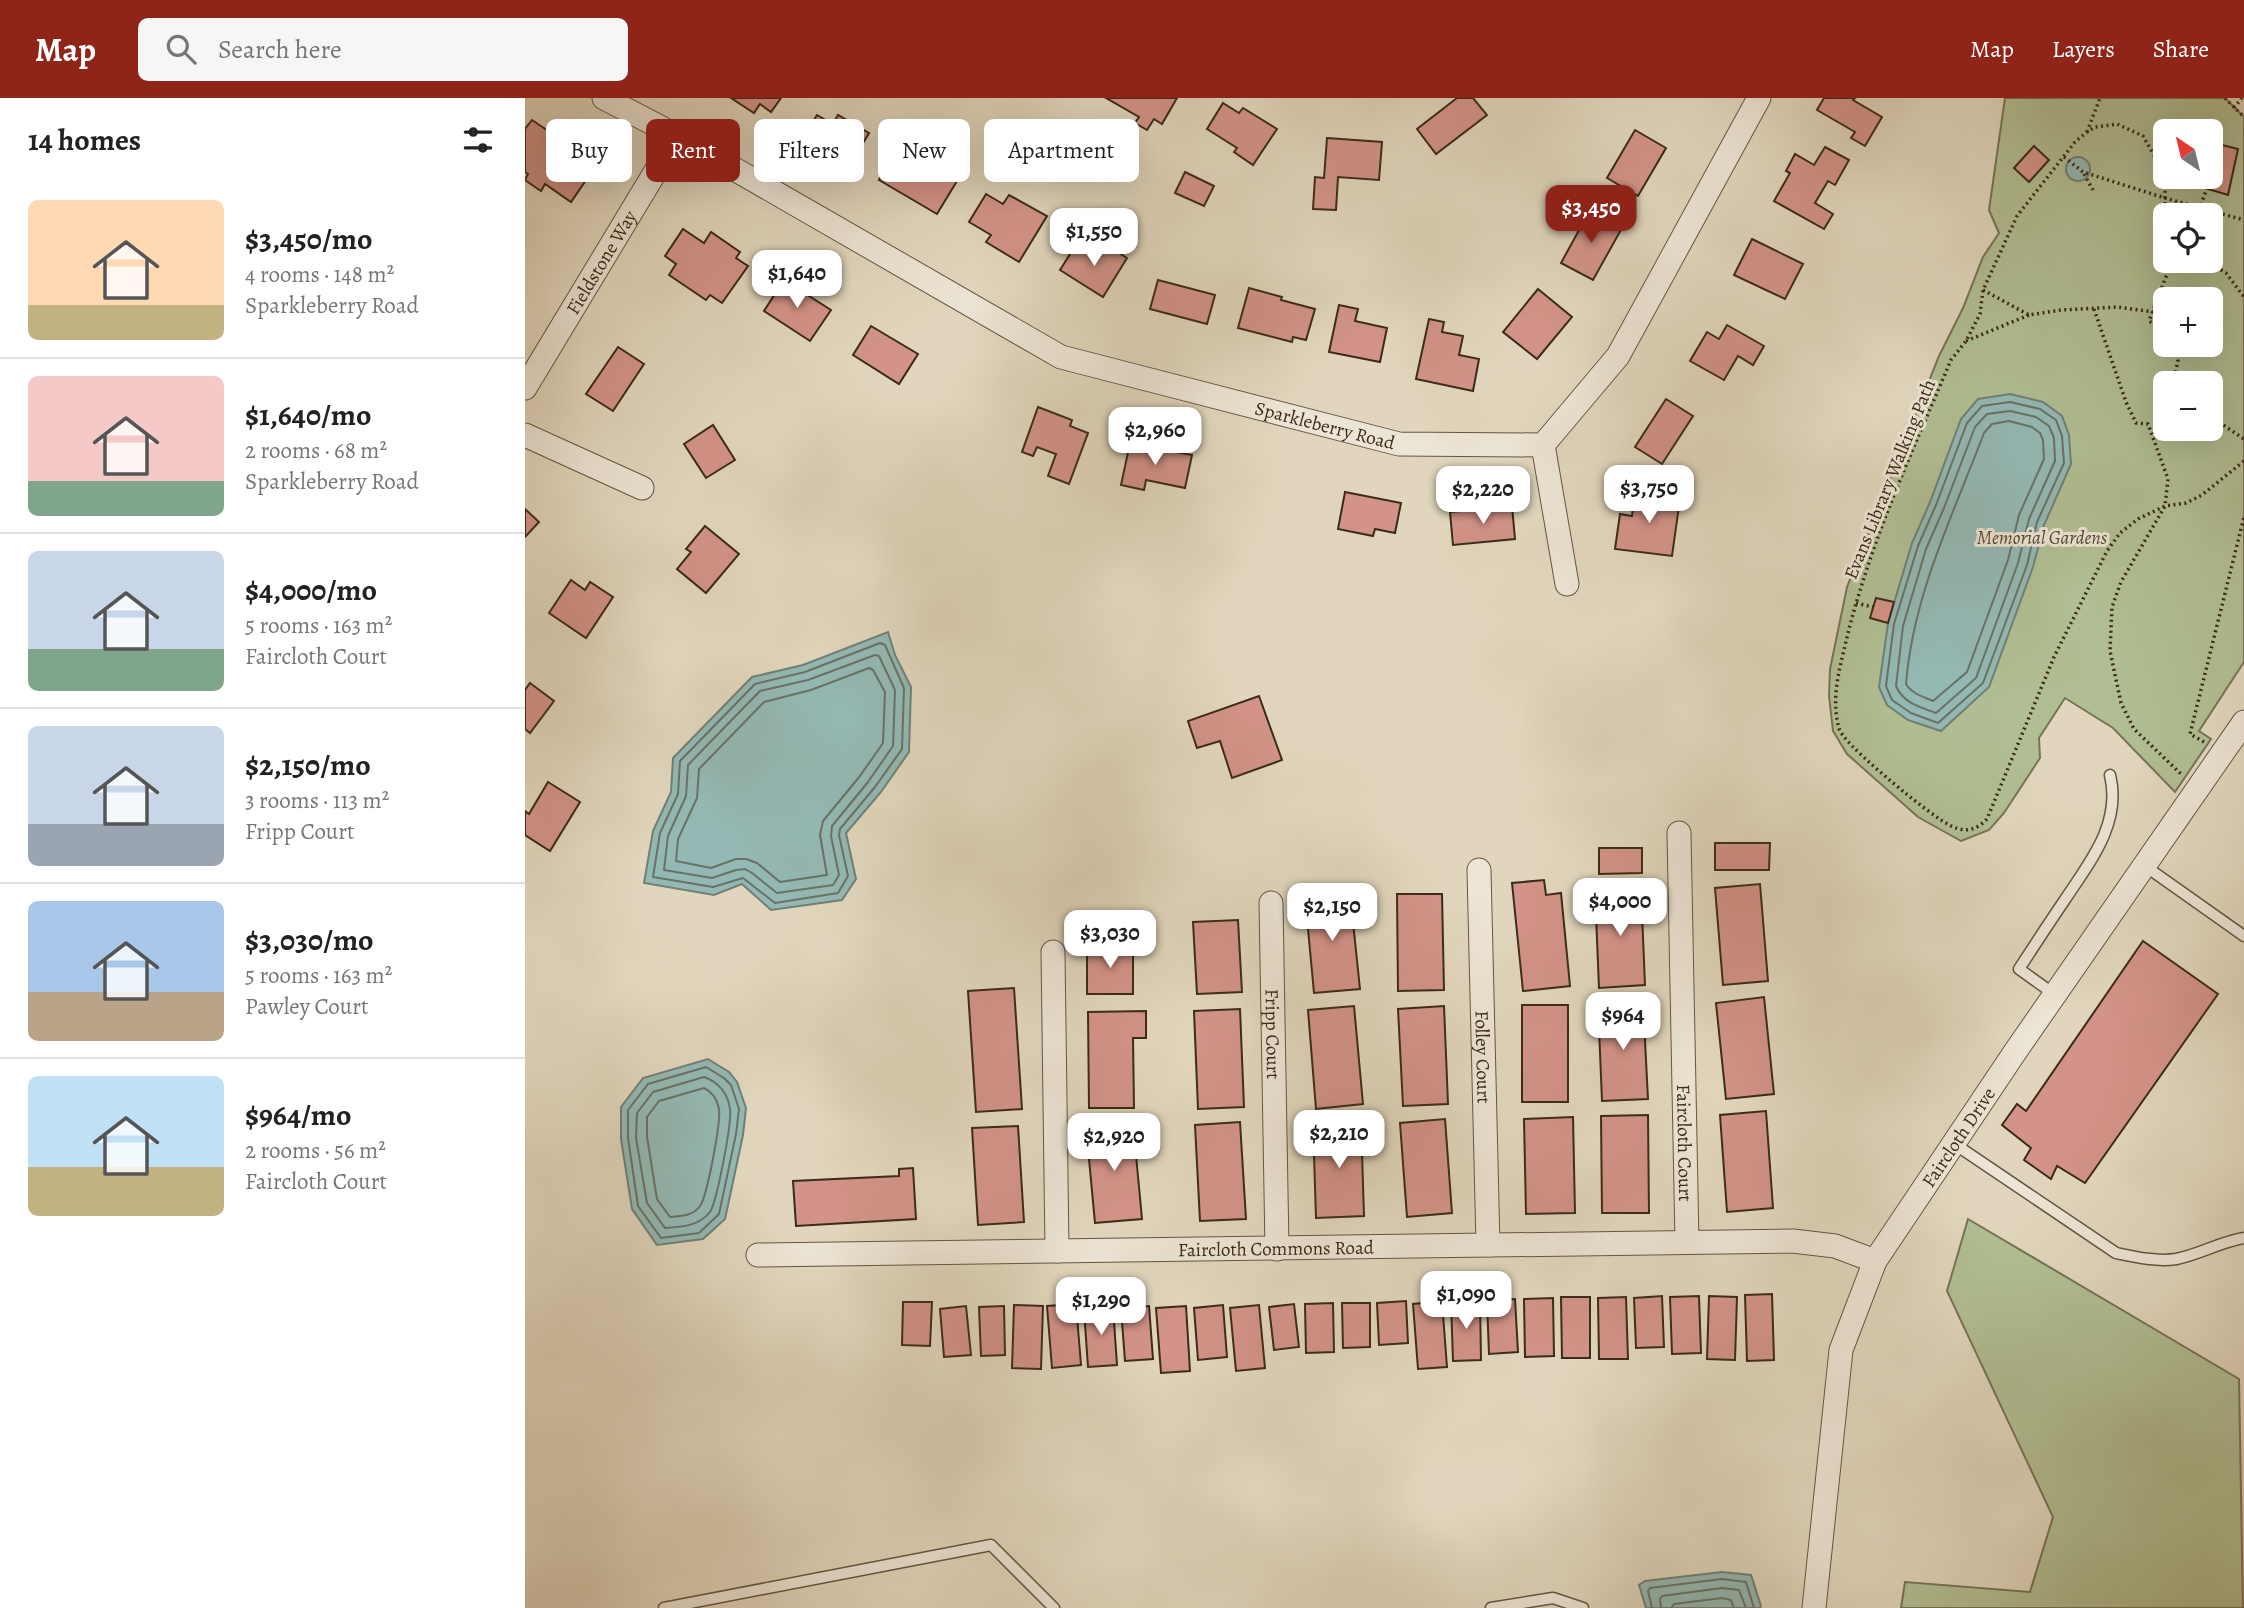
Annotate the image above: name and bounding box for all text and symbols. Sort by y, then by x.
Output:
search box [138,18,628,81]
text: Map [35,27,96,72]
icon: search [162,30,200,68]
text: Search here [218,32,342,67]
text: Map [1970,33,2014,65]
text: Layers [2052,33,2115,65]
text: Share [2153,33,2209,65]
chip: Buy [546,119,632,182]
chip: Rent [646,119,740,182]
chip: Filters [754,119,864,182]
chip: New [878,119,970,182]
chip: Apartment [984,119,1139,182]
north arrow [2153,119,2223,189]
map controls [2153,119,2223,441]
text: 14 homes [28,120,141,160]
icon: filters [459,121,497,159]
pin: $3,450 [1534,186,1648,245]
text: $3,450 [1562,192,1621,223]
button: locate [2153,203,2223,273]
street label: Fieldstone Way [560,205,643,320]
pin: $1,550 [1037,208,1151,268]
text: $1,550 [1066,215,1122,246]
text: $3,450/mo [245,219,372,259]
icon: home [84,228,168,312]
pin: $1,640 [740,250,854,310]
text: $1,640 [768,257,826,288]
text: 4 rooms · 148 m² [245,259,394,290]
button: + [2153,287,2223,357]
text: Sparkleberry Road [245,290,419,321]
button: − [2153,371,2223,441]
street label: Evans Library Walking Path [1838,376,1942,583]
text: $1,640/mo [245,395,371,435]
street label: Sparkleberry Road [1252,395,1398,457]
icon: home [84,404,168,488]
pin: $2,960 [1098,408,1212,467]
text: $2,960 [1125,414,1185,445]
text: 2 rooms · 68 m² [245,435,387,466]
text: Sparkleberry Road [245,466,419,497]
pin: $2,220 [1426,466,1540,526]
pin: $3,750 [1592,466,1706,525]
text: $3,750 [1620,472,1678,503]
text: $2,220 [1452,473,1514,504]
park label: Memorial Gardens [1977,525,2108,551]
text: $4,000/mo [245,570,377,610]
icon: home [84,579,168,663]
text: 5 rooms · 163 m² [245,610,392,641]
text: Faircloth Court [245,641,387,672]
text: $2,150/mo [245,745,371,785]
icon: home [84,754,168,838]
text: 3 rooms · 113 m² [245,785,389,816]
text: Fripp Court [245,816,355,847]
pin: $4,000 [1563,878,1677,938]
pin: $2,150 [1275,884,1389,943]
text: $4,000 [1589,885,1651,916]
text: $2,150 [1303,890,1361,921]
pin: $3,030 [1053,910,1167,970]
text: $3,030 [1080,917,1140,948]
text: $3,030/mo [245,920,374,960]
icon: home [84,929,168,1013]
text: 5 rooms · 163 m² [245,960,392,991]
street label: Fripp Court [1258,988,1286,1080]
text: Pawley Court [245,991,369,1022]
pin: $964 [1582,992,1664,1052]
text: $964 [1602,999,1644,1030]
street label: Folley Court [1468,1010,1497,1104]
street label: Faircloth Drive [1916,1082,2002,1193]
street label: Faircloth Court [1670,1084,1698,1202]
text: $964/mo [245,1095,351,1135]
icon: home [84,1104,168,1188]
pin: $2,210 [1282,1110,1396,1170]
pin: $2,920 [1057,1114,1171,1173]
text: $2,210 [1310,1117,1368,1148]
text: $2,920 [1083,1120,1145,1151]
text: 2 rooms · 56 m² [245,1135,386,1166]
text: Faircloth Court [245,1166,387,1197]
street label: Faircloth Commons Road [1178,1235,1375,1263]
pin: $1,090 [1409,1272,1523,1331]
pin: $1,290 [1044,1278,1158,1337]
text: $1,090 [1437,1278,1495,1309]
text: $1,290 [1072,1284,1130,1315]

